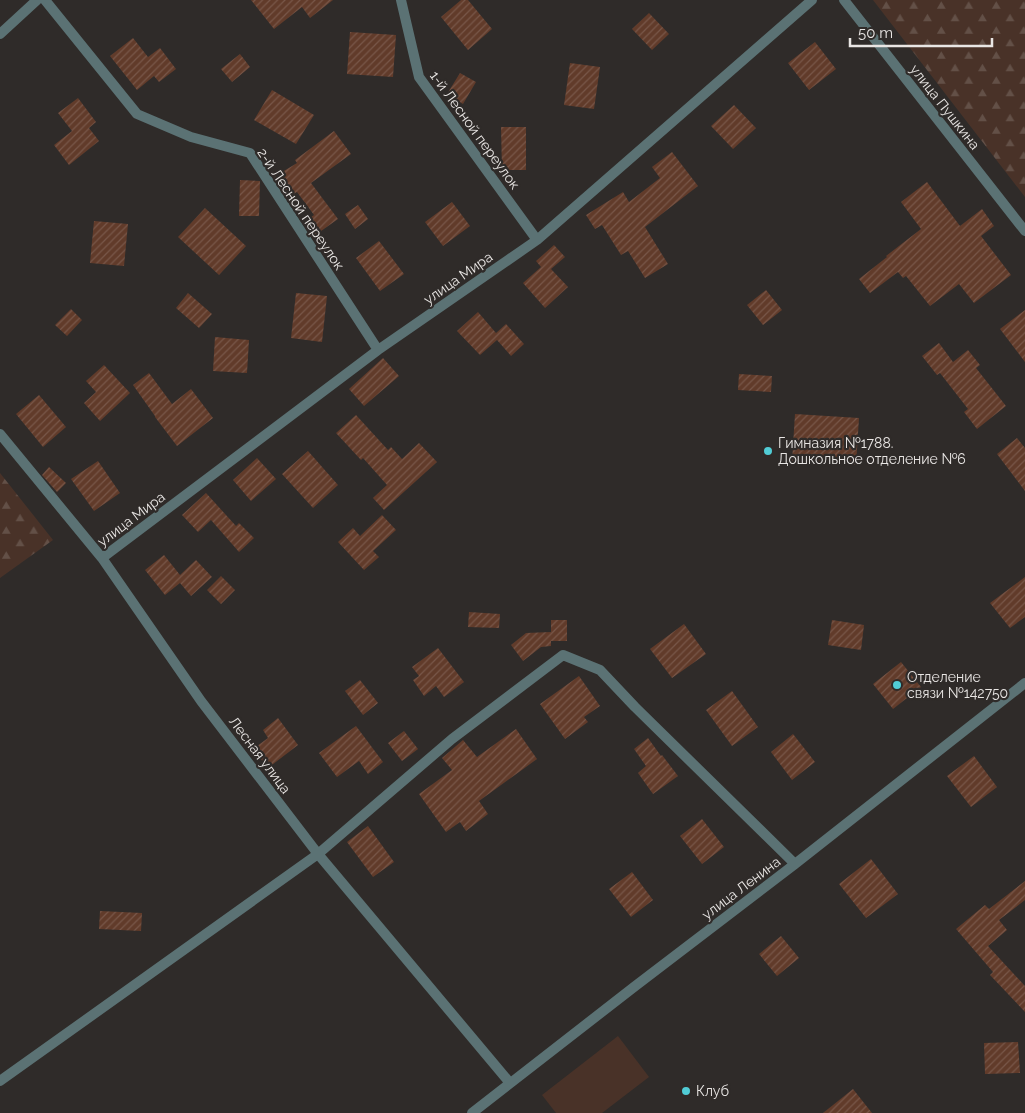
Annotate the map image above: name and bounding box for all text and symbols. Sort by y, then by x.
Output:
scale bar [850,15,992,47]
text: 50 m [858,24,893,42]
street label: улица Пушкина [907,61,983,153]
street label: 1-й Лесной переулок [427,68,523,192]
street label: 2-й Лесной переулок [254,145,348,273]
street label: улица Мира [421,248,495,308]
place label: Гимназия №1788. Дошкольное отделение №6 [778,435,966,467]
marker: Гимназия №1788. Дошкольное отделение №6 [762,445,774,457]
street label: улица Мира [94,489,168,549]
place label: Отделение связи №142750 [907,669,1008,701]
marker: Отделение связи №142750 [891,679,903,691]
street label: Лесная улица [226,713,294,797]
street label: улица Ленина [699,853,783,923]
place label: Клуб [696,1083,729,1099]
marker: Клуб [680,1085,692,1097]

